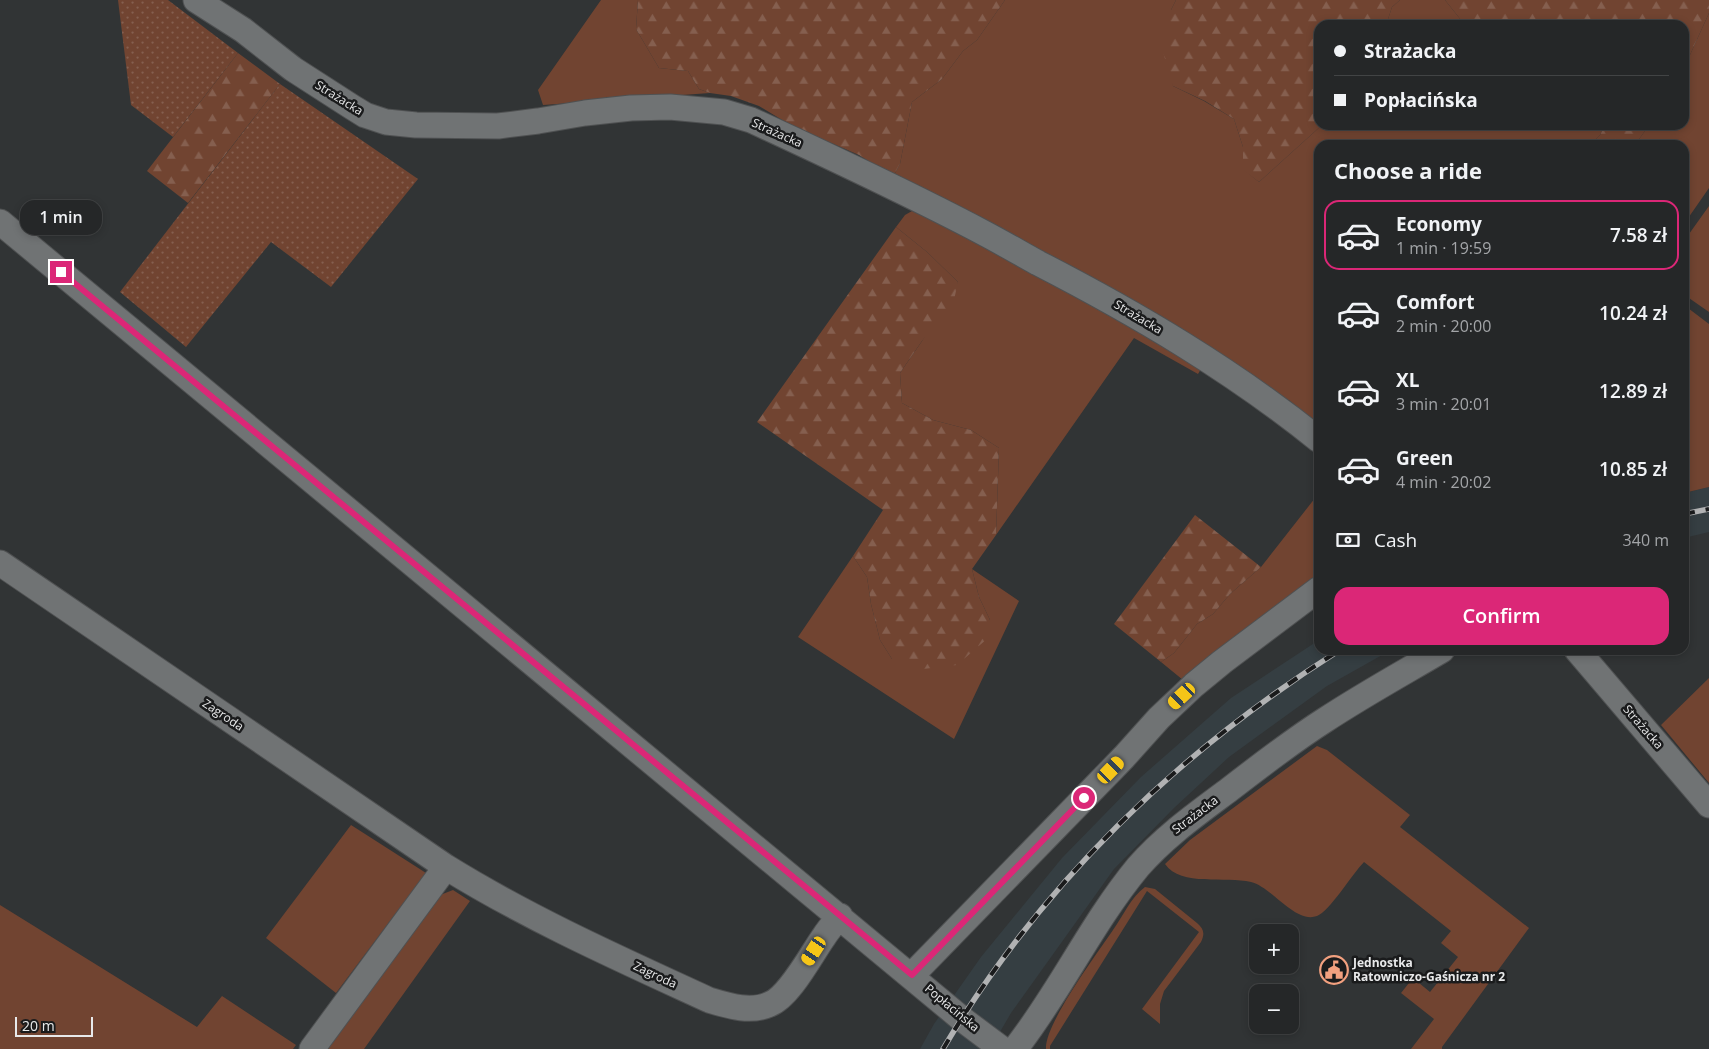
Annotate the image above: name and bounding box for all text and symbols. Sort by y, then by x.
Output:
text: Strażacka [1364,38,1457,64]
street label: Strażacka [312,76,366,119]
text: Popłacińska [1364,87,1478,113]
street label: Strażacka [749,114,805,151]
text: Choose a ride [1334,155,1482,185]
callout: 1 min [20,200,102,234]
text: 1 min [39,206,83,228]
text: Economy [1396,211,1482,237]
icon: car [1336,213,1381,258]
text: 7.58 zł [1610,222,1667,248]
text: 1 min · 19:59 [1396,237,1491,259]
route end [50,261,72,283]
text: Comfort [1396,289,1475,315]
icon: car [1336,291,1381,336]
street label: Strażacka [1111,296,1166,338]
text: 10.24 zł [1599,300,1667,326]
text: 2 min · 20:00 [1396,315,1491,337]
text: XL [1396,367,1419,393]
icon: car [1336,369,1381,414]
text: 12.89 zł [1599,378,1667,404]
text: 3 min · 20:01 [1396,393,1491,415]
text: Green [1396,445,1453,471]
icon: car [1336,447,1381,492]
text: 10.85 zł [1599,456,1667,482]
text: 4 min · 20:02 [1396,471,1491,493]
icon: cash [1334,526,1362,554]
text: Cash [1374,527,1417,553]
text: 340 m [1623,529,1669,551]
button: Confirm [1334,587,1669,645]
car [1165,680,1198,712]
street label: Zagroda [199,695,247,735]
street label: Strażacka [1619,701,1667,752]
car [1095,754,1126,786]
route start [1073,787,1095,809]
street label: Strażacka [1168,792,1221,837]
map controls [1249,924,1299,1034]
button: + [1249,924,1299,974]
car [799,934,828,968]
place label: Jednostka Ratowniczo-Gaśnicza nr 2 [1352,954,1505,985]
public building icon: Jednostka Ratowniczo-Gaśnicza nr 2 [1319,955,1349,985]
street label: Zagroda [631,957,680,992]
street label: Popłacińska [921,980,983,1035]
button: − [1249,984,1299,1034]
scale bar [15,1014,92,1037]
text: 20 m [22,1016,55,1035]

